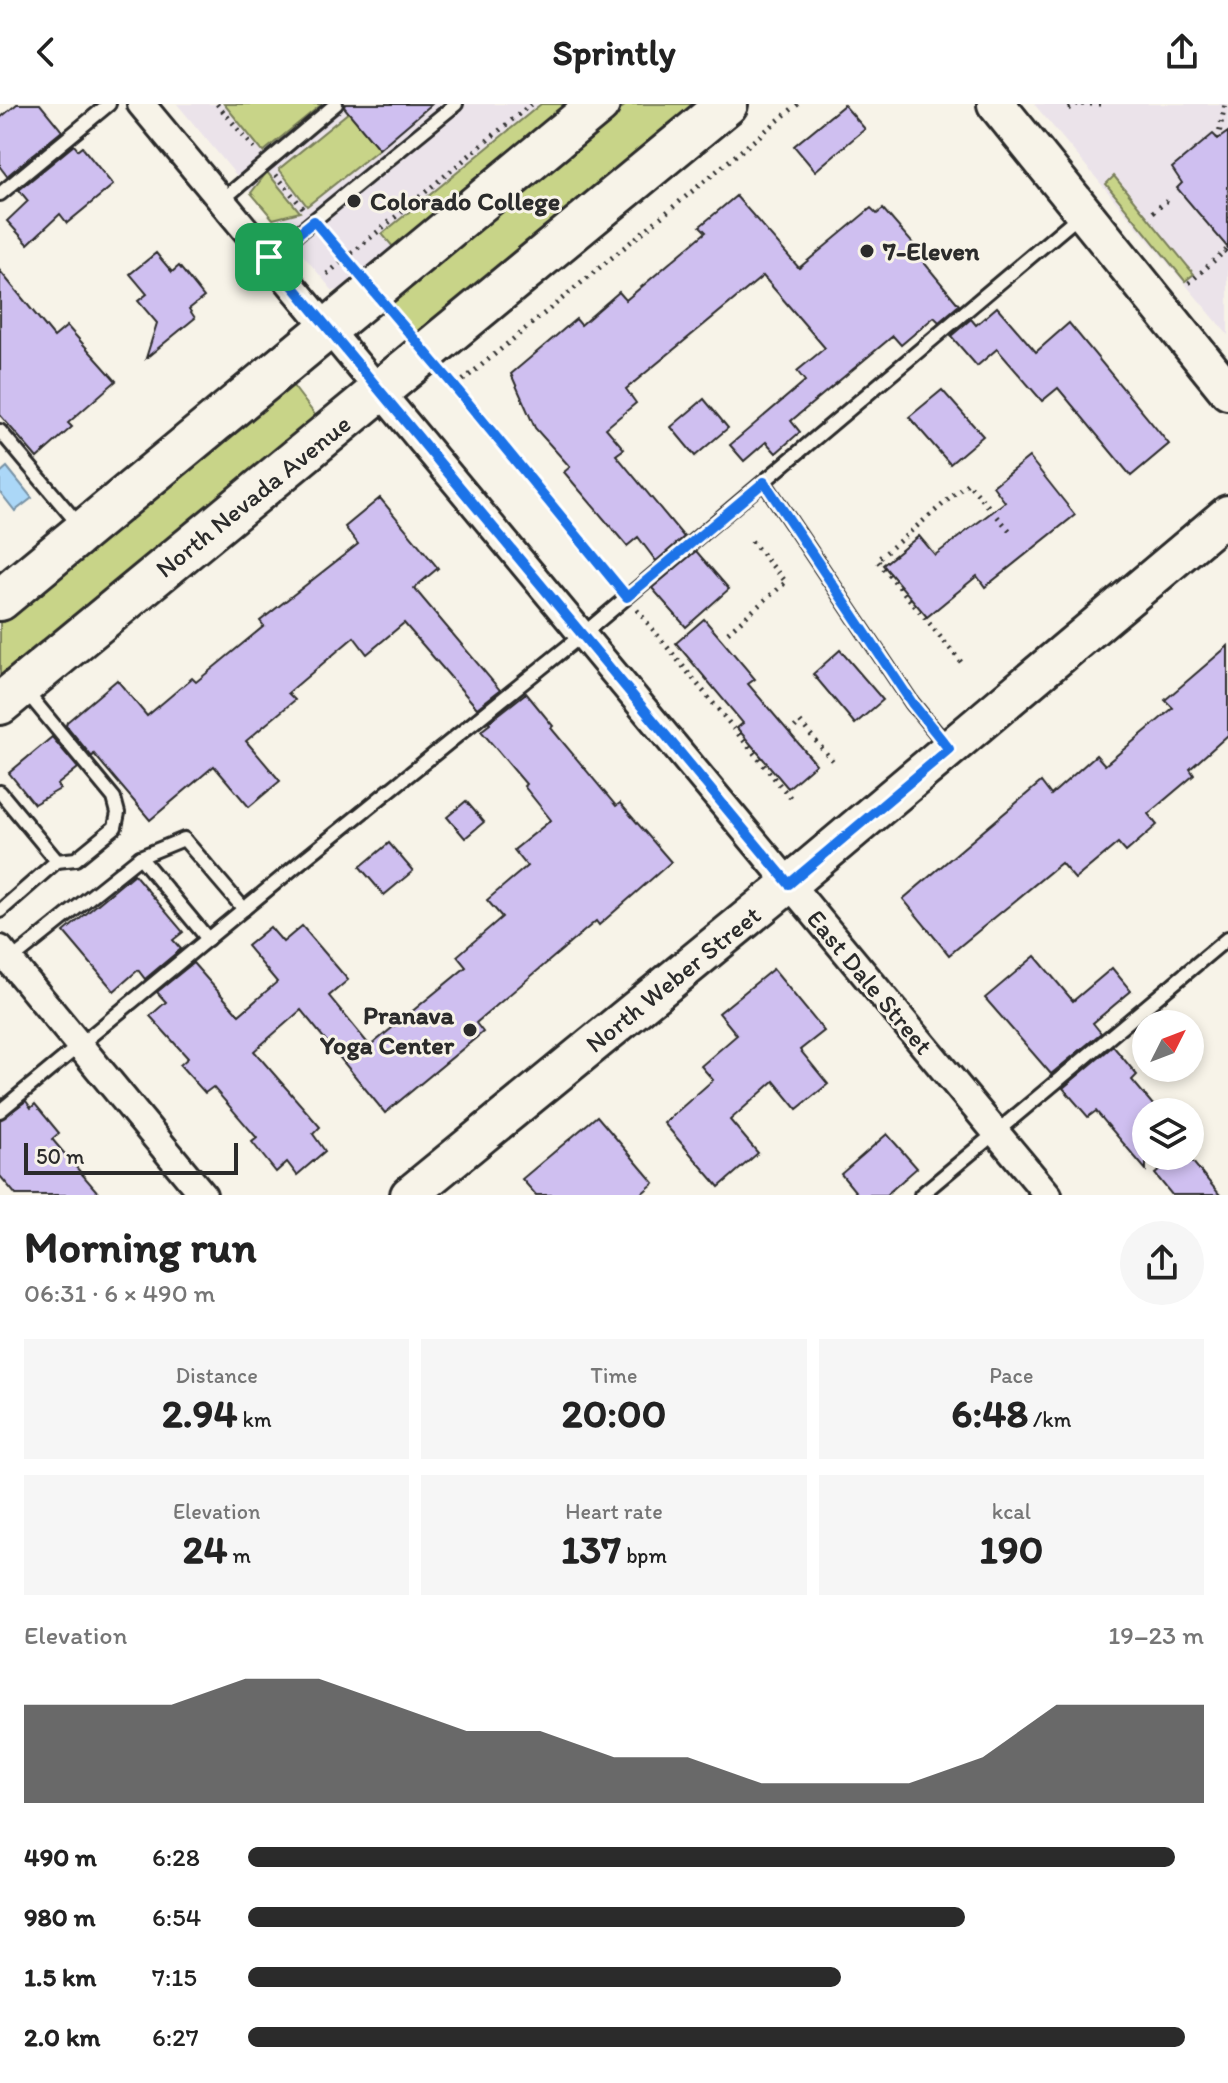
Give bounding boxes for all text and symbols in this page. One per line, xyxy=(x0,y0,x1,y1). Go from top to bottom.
icon: back xyxy=(24,30,68,74)
icon: share xyxy=(1160,30,1204,74)
text: Sprintly xyxy=(552,31,676,74)
place label: Colorado College xyxy=(370,185,560,217)
marker: Colorado College xyxy=(345,192,363,210)
pin xyxy=(235,223,303,291)
icon: arrive xyxy=(247,235,291,279)
place label: 7-Eleven xyxy=(882,235,980,267)
marker: 7-Eleven xyxy=(858,242,876,260)
street label: North Nevada Avenue xyxy=(149,407,357,585)
street label: North Weber Street xyxy=(579,898,767,1059)
street label: East Dale Street xyxy=(800,903,940,1061)
place label: Pranava Yoga Center xyxy=(319,999,455,1061)
north arrow xyxy=(1132,1010,1204,1082)
map controls xyxy=(1132,1010,1204,1170)
marker: Pranava Yoga Center xyxy=(461,1021,479,1039)
button: layers xyxy=(1132,1098,1204,1170)
scale bar xyxy=(24,1139,238,1175)
text: 50 m xyxy=(36,1143,85,1170)
text: Morning run xyxy=(24,1220,257,1273)
button: share xyxy=(1120,1221,1204,1305)
text: 06:31 · 6 × 490 m xyxy=(24,1277,215,1309)
text: Distance xyxy=(175,1362,258,1389)
text: Time xyxy=(591,1362,637,1389)
text: Pace xyxy=(989,1362,1033,1389)
text: 2.94 xyxy=(162,1389,238,1437)
text: 20:00 xyxy=(562,1389,666,1437)
text: 6:48 xyxy=(951,1389,1028,1437)
text: km xyxy=(238,1406,272,1433)
text: /km xyxy=(1028,1406,1071,1433)
text: Elevation xyxy=(173,1498,260,1525)
text: Heart rate xyxy=(565,1498,663,1525)
text: kcal xyxy=(992,1498,1031,1525)
text: 24 xyxy=(182,1525,227,1573)
text: 137 xyxy=(561,1525,621,1573)
text: 190 xyxy=(979,1525,1043,1573)
text: m xyxy=(227,1542,251,1569)
text: bpm xyxy=(621,1542,667,1569)
text: Elevation xyxy=(24,1619,127,1651)
text: 19–23 m xyxy=(1108,1619,1204,1651)
text: 490 m xyxy=(24,1841,97,1873)
text: 6:28 xyxy=(152,1841,200,1873)
text: 980 m xyxy=(24,1901,96,1933)
text: 6:54 xyxy=(152,1901,201,1933)
text: 1.5 km xyxy=(24,1961,96,1993)
text: 7:15 xyxy=(152,1961,197,1993)
text: 2.0 km xyxy=(24,2021,100,2053)
text: 6:27 xyxy=(152,2021,199,2053)

